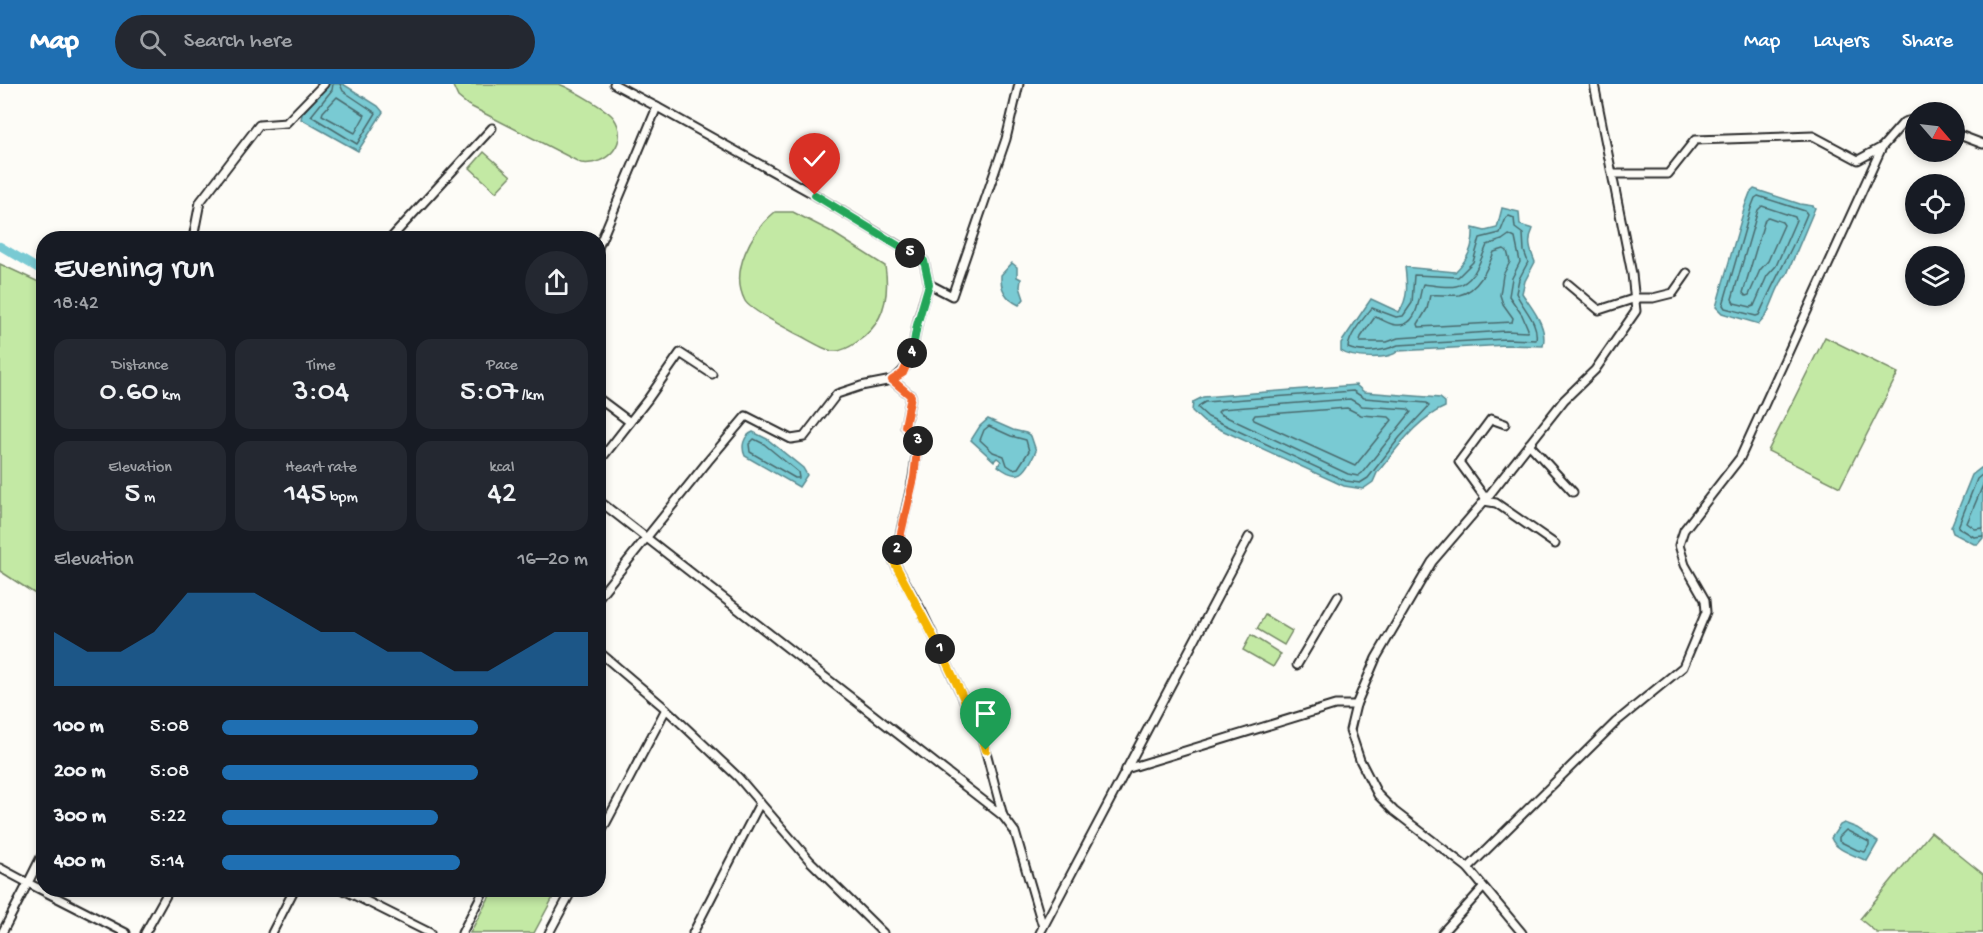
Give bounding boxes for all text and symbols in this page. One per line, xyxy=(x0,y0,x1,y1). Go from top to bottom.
search box xyxy=(115,15,535,69)
text: Map xyxy=(30,26,79,59)
icon: search xyxy=(136,26,169,59)
text: Search here xyxy=(184,29,292,55)
text: Map xyxy=(1744,30,1780,55)
text: Layers xyxy=(1813,30,1869,55)
text: Share xyxy=(1902,30,1953,55)
north arrow xyxy=(1905,102,1965,162)
map controls xyxy=(1905,102,1965,306)
pin xyxy=(789,133,840,195)
icon: check xyxy=(798,142,831,175)
button: locate xyxy=(1905,174,1965,234)
pin: 5 xyxy=(895,238,925,268)
text: 5 xyxy=(906,243,914,262)
button: layers xyxy=(1905,246,1965,306)
text: Evening run xyxy=(54,251,214,289)
button: share xyxy=(525,251,588,314)
text: 18:42 xyxy=(54,293,99,316)
pin: 4 xyxy=(897,338,927,368)
text: 4 xyxy=(908,343,916,362)
text: Distance xyxy=(112,357,168,376)
text: Time xyxy=(306,357,336,376)
text: Pace xyxy=(486,357,518,376)
text: 0.60 xyxy=(100,376,158,411)
text: 3:04 xyxy=(293,376,349,411)
text: 5:07 xyxy=(460,376,518,411)
text: km xyxy=(158,387,180,406)
text: /km xyxy=(518,387,544,406)
pin: 3 xyxy=(903,426,933,456)
text: 3 xyxy=(914,431,922,450)
text: Elevation xyxy=(108,459,172,478)
text: Heart rate xyxy=(285,459,357,478)
text: kcal xyxy=(490,459,514,478)
text: 5 xyxy=(125,478,140,513)
text: 145 xyxy=(284,478,326,513)
text: 42 xyxy=(488,478,516,513)
text: m xyxy=(140,489,155,508)
text: bpm xyxy=(326,489,358,508)
pin: 2 xyxy=(882,535,912,565)
text: 2 xyxy=(893,540,901,559)
text: Elevation xyxy=(54,549,134,572)
text: 16–20 m xyxy=(517,549,588,572)
pin: 1 xyxy=(925,634,955,664)
text: 1 xyxy=(937,639,943,658)
pin xyxy=(960,688,1011,750)
icon: arrive xyxy=(969,697,1002,730)
text: 100 m xyxy=(54,716,104,739)
text: 5:08 xyxy=(150,716,189,739)
text: 200 m xyxy=(54,761,105,784)
text: 5:08 xyxy=(150,761,189,784)
text: 300 m xyxy=(54,806,106,829)
text: 5:22 xyxy=(150,806,186,829)
text: 400 m xyxy=(54,851,105,874)
text: 5:14 xyxy=(150,851,184,874)

